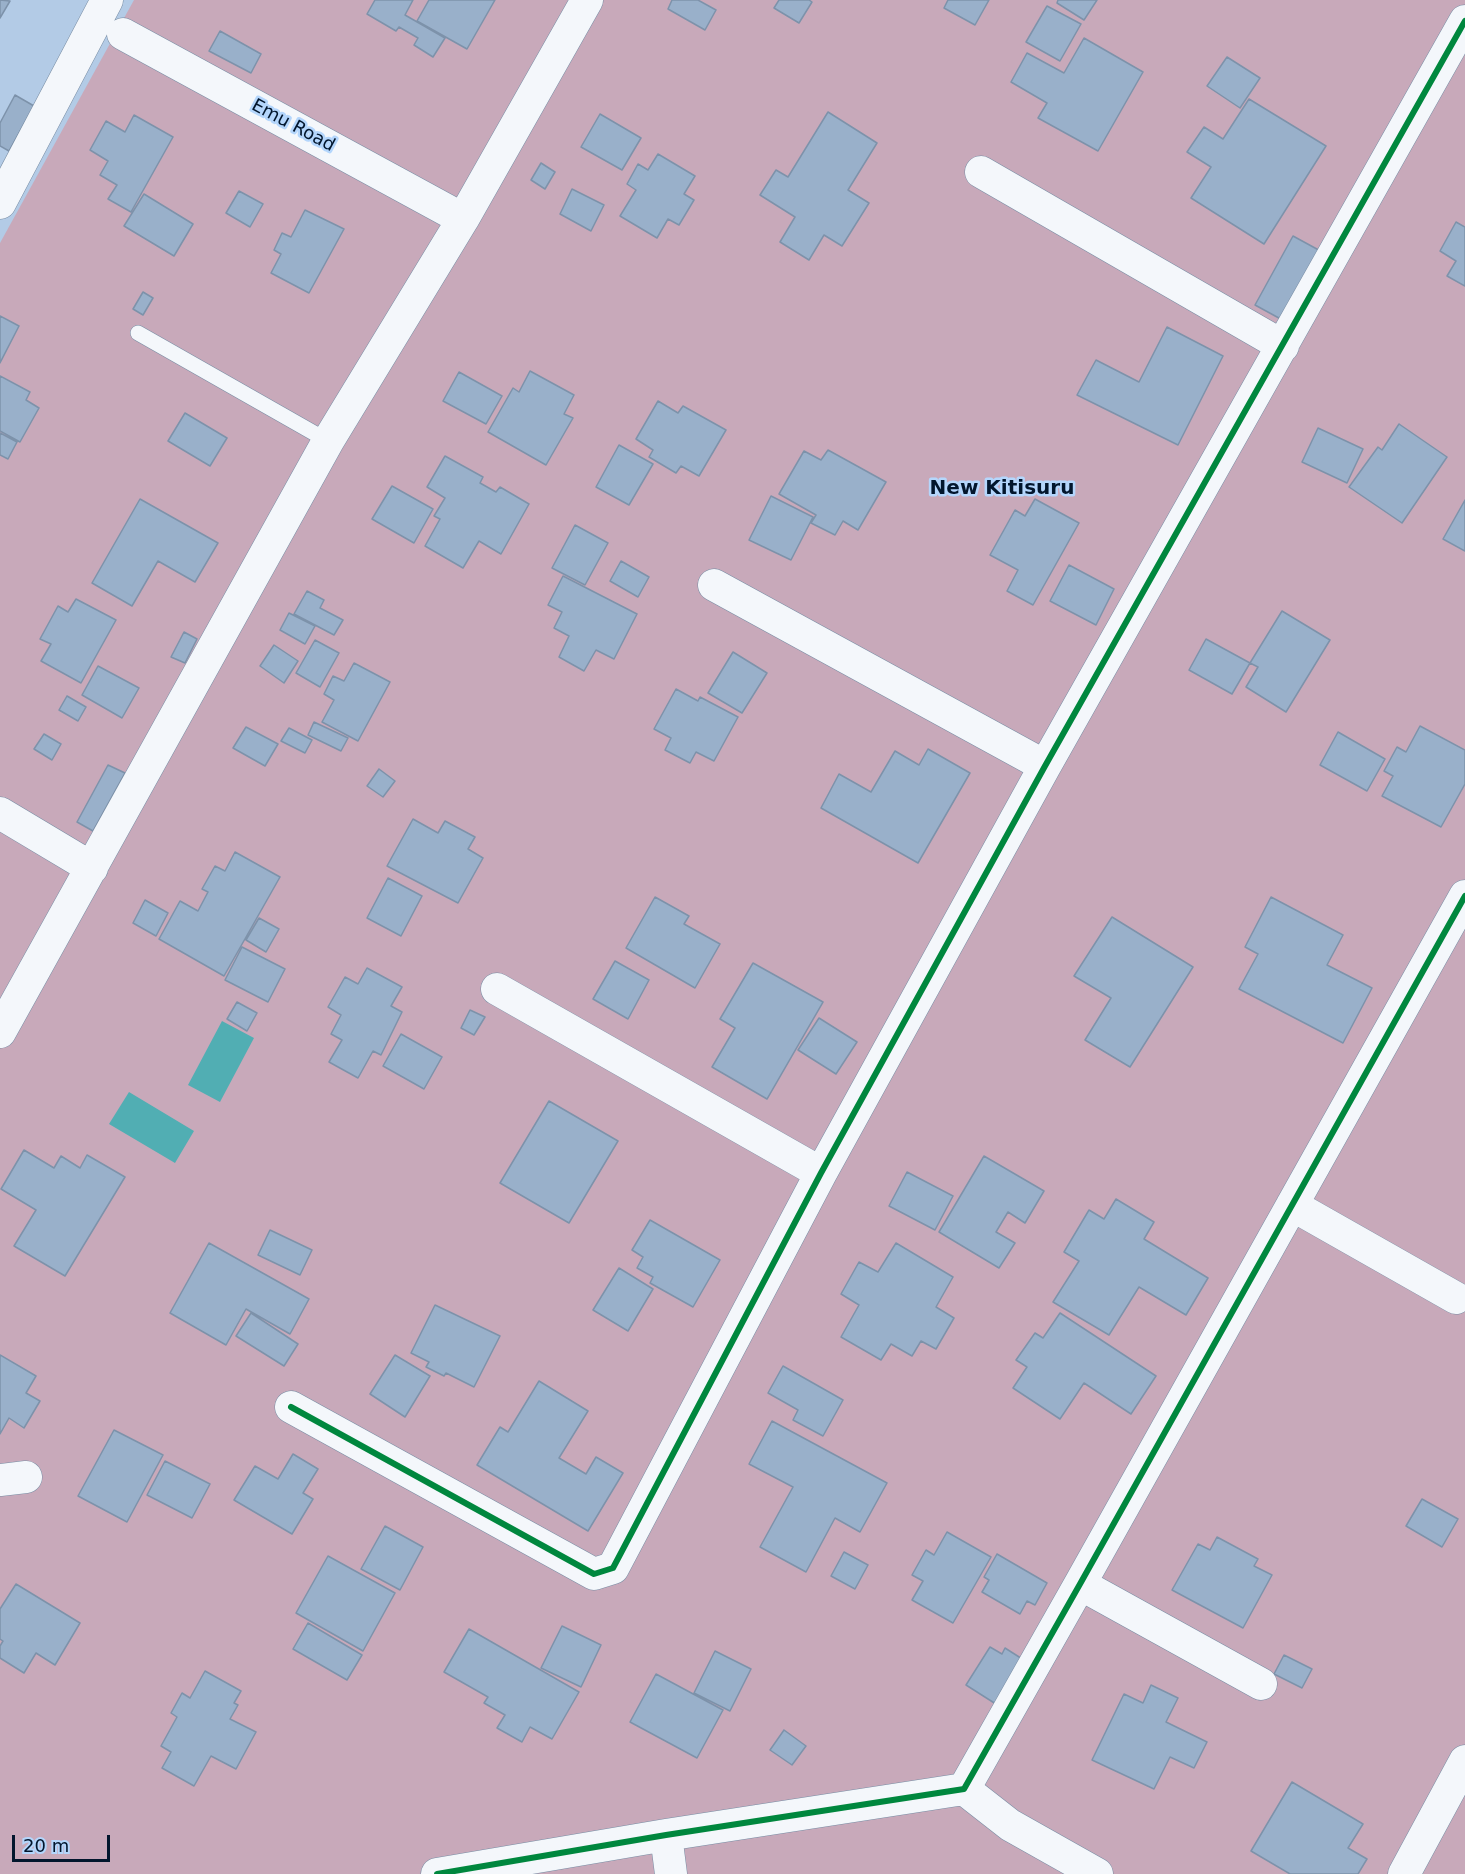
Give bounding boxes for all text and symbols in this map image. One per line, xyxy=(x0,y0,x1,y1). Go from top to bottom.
street label: Emu Road xyxy=(248,95,338,157)
district label: New Kitisuru xyxy=(930,477,1074,501)
scale bar xyxy=(15,1823,112,1861)
text: 20 m xyxy=(23,1835,69,1856)

